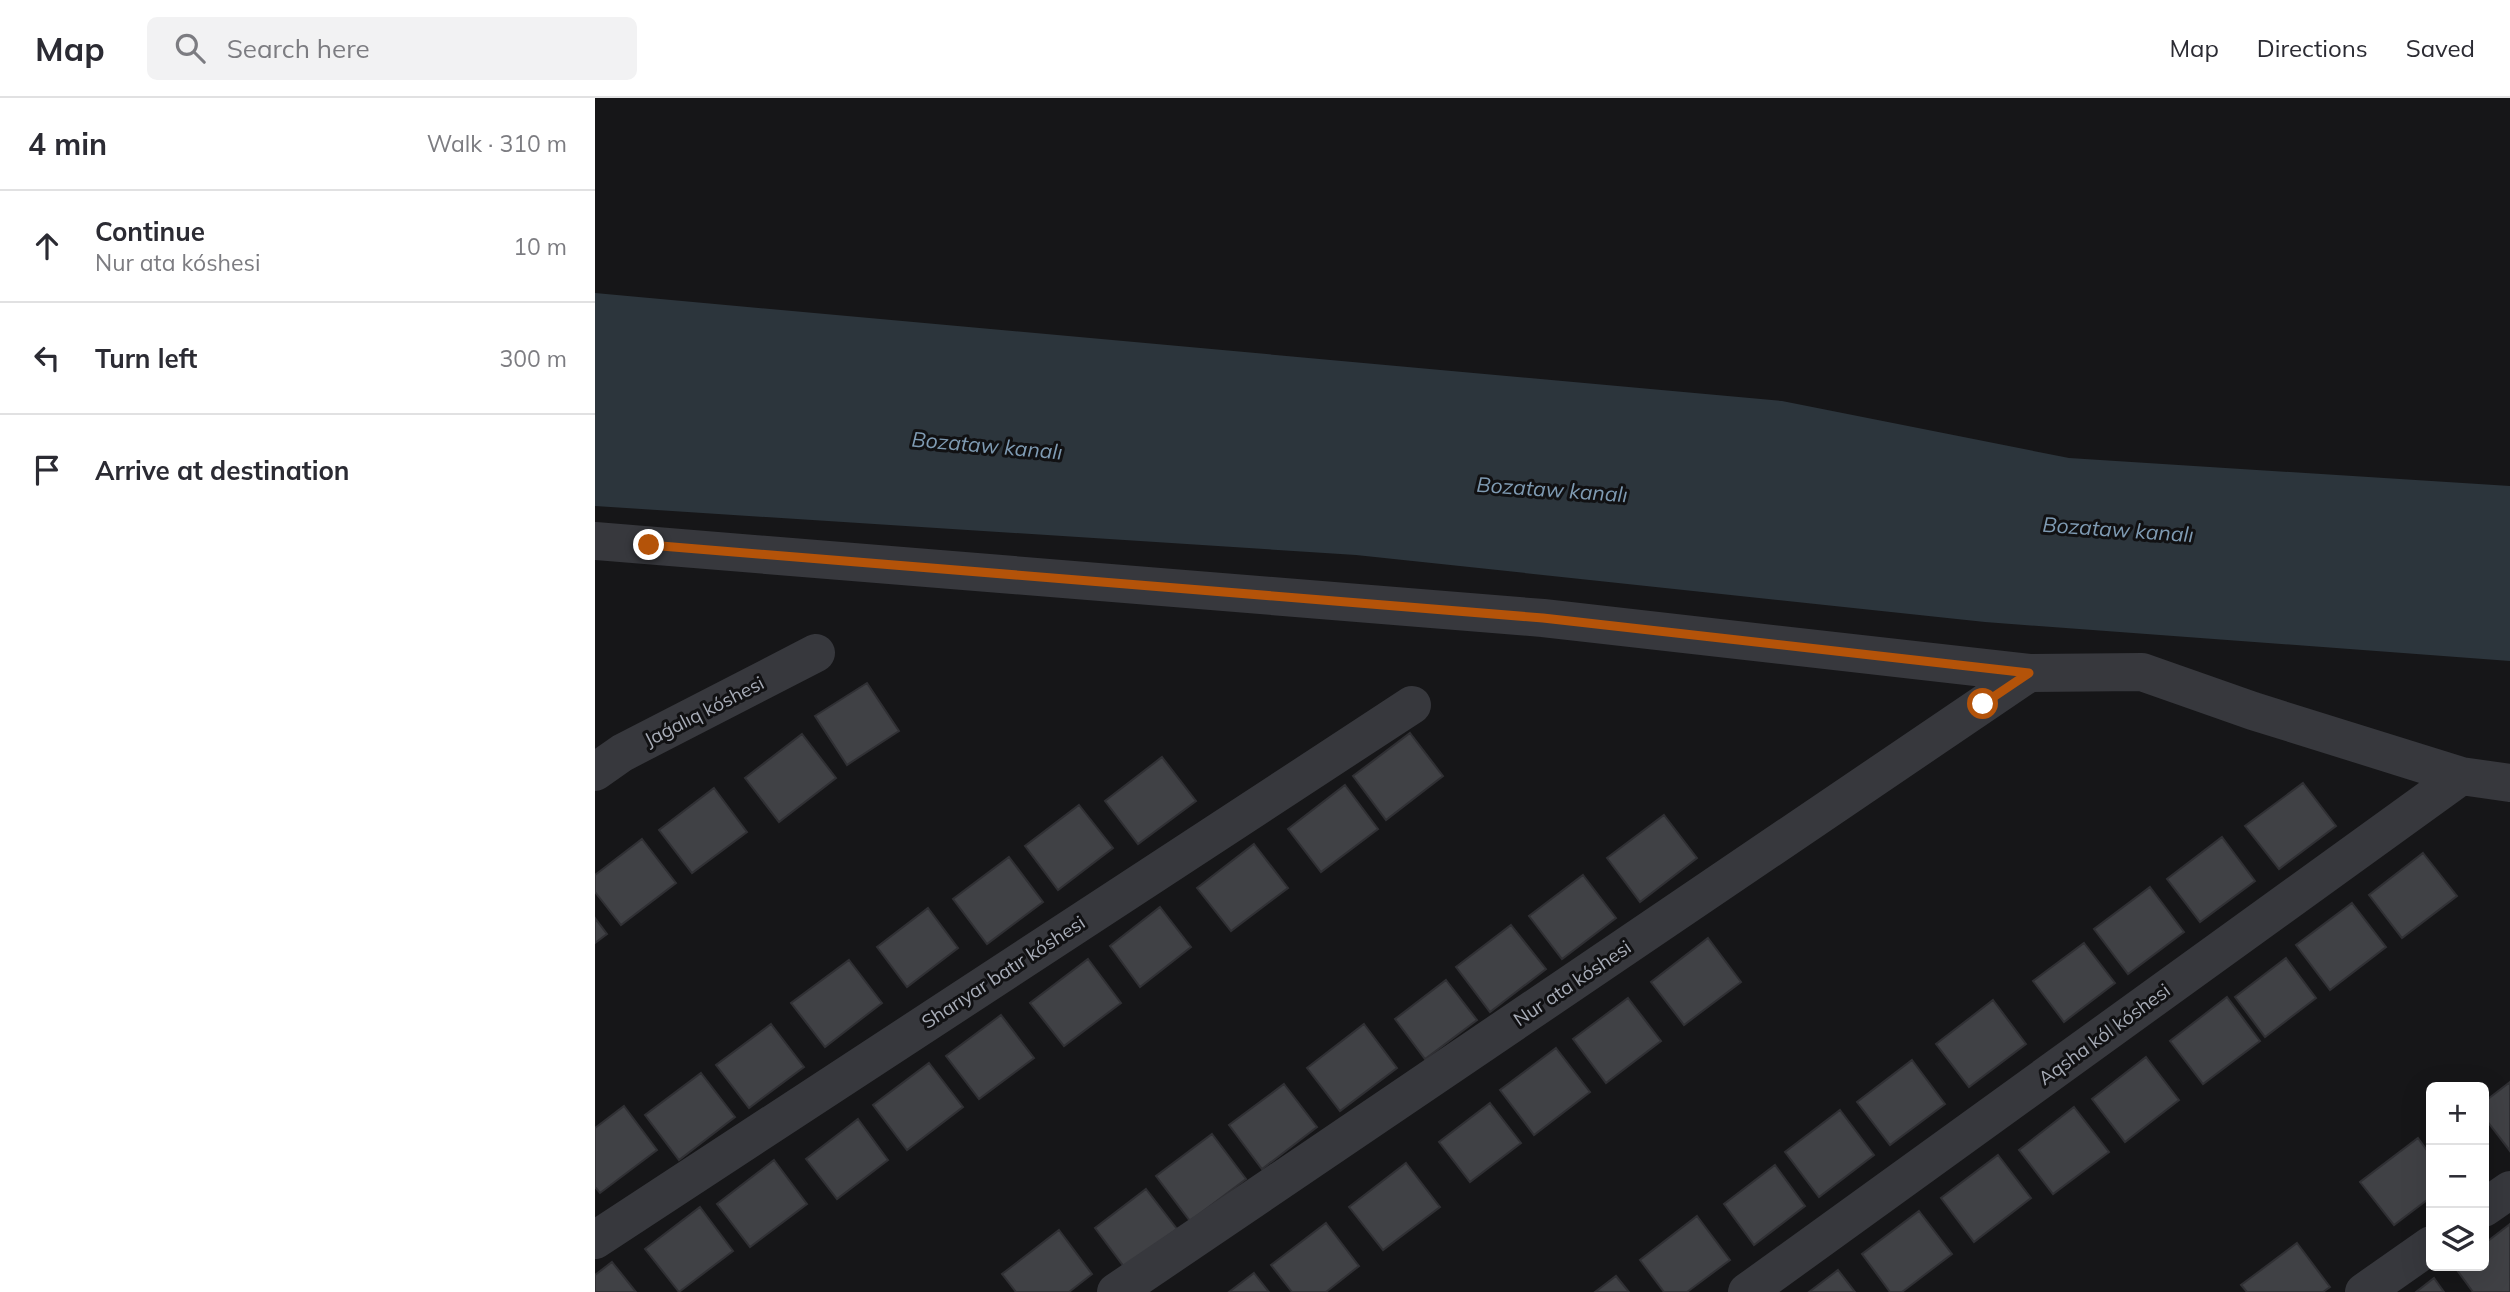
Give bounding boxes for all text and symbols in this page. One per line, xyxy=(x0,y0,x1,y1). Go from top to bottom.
search box xyxy=(147,17,637,80)
text: Map xyxy=(35,28,105,69)
icon: search xyxy=(171,29,209,67)
text: Search here xyxy=(227,32,370,65)
text: Map xyxy=(2169,33,2219,63)
text: Directions xyxy=(2257,33,2368,63)
text: Saved xyxy=(2406,33,2475,63)
text: 4 min xyxy=(28,125,107,163)
text: Walk · 310 m xyxy=(427,129,567,158)
text: Continue xyxy=(95,215,205,248)
icon: ahead xyxy=(28,227,66,265)
text: 10 m xyxy=(513,232,567,261)
text: Nur ata kóshesi xyxy=(95,248,260,277)
icon: left xyxy=(28,339,66,377)
text: Turn left xyxy=(95,342,197,375)
text: 300 m xyxy=(499,344,567,373)
water label: Bozataw kanalı xyxy=(910,425,1064,465)
icon: arrive xyxy=(28,451,66,489)
text: Arrive at destination xyxy=(95,454,350,487)
water label: Bozataw kanalı xyxy=(1476,471,1628,507)
water label: Bozataw kanalı xyxy=(2042,511,2194,547)
route end xyxy=(633,529,664,560)
street label: Jaǵalıq kóshesi xyxy=(640,671,768,751)
route start xyxy=(1967,688,1998,719)
street label: Sharıyar batır kóshesi xyxy=(917,910,1089,1034)
street label: Nur ata kóshesi xyxy=(1509,935,1635,1031)
street label: Aqsha kól kóshesi xyxy=(2033,978,2175,1090)
map controls xyxy=(2426,1082,2489,1271)
button: + xyxy=(2426,1082,2489,1145)
button: − xyxy=(2426,1145,2489,1208)
button: layers xyxy=(2426,1208,2489,1271)

